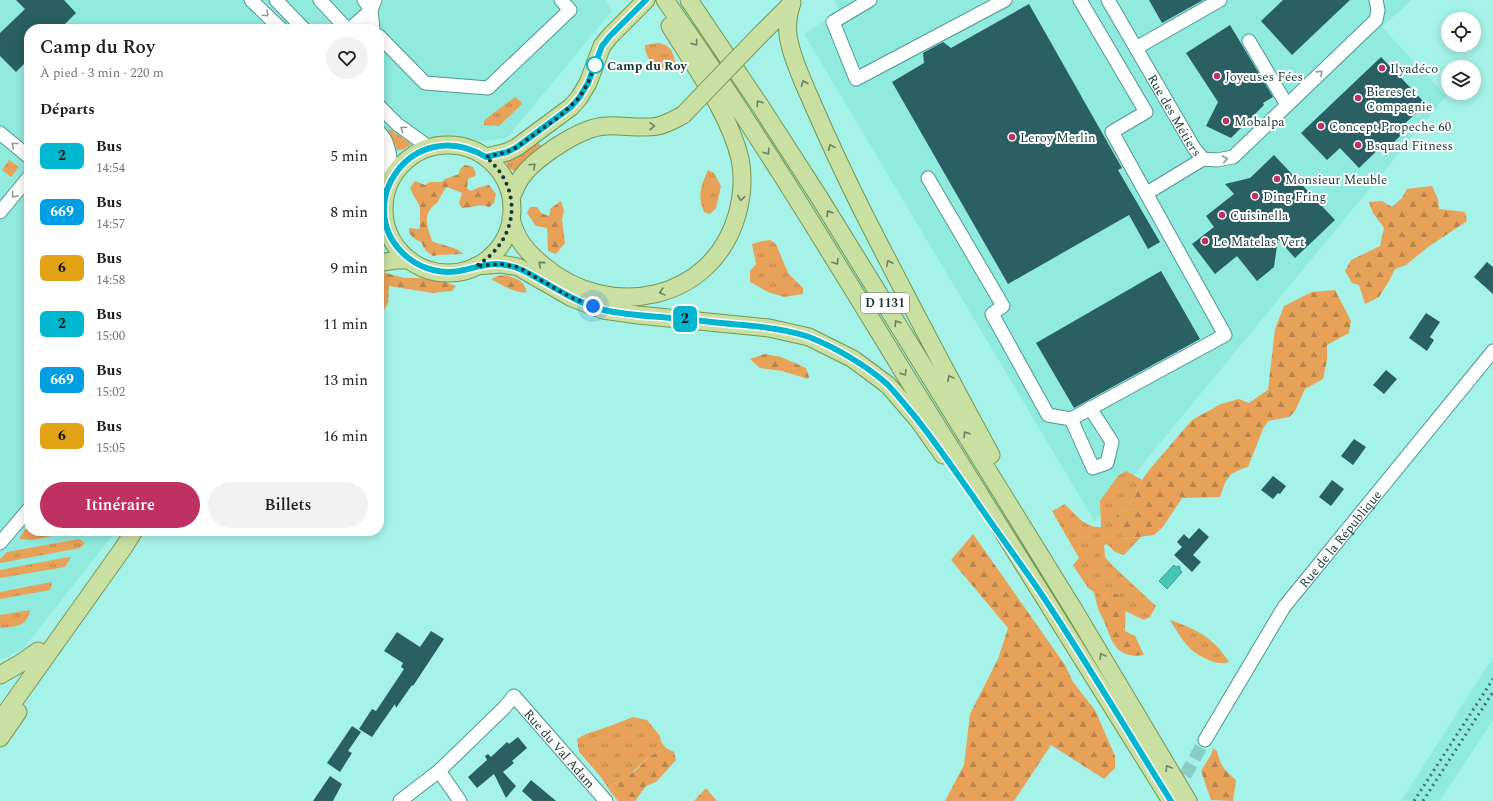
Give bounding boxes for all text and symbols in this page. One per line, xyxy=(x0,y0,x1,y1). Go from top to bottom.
one-way arrow xyxy=(261,9,269,17)
map controls xyxy=(1441,12,1481,100)
button: locate xyxy=(1441,12,1481,52)
text: Camp du Roy xyxy=(40,33,155,62)
button: heart xyxy=(326,37,368,79)
one-way arrow xyxy=(690,39,697,46)
marker: Camp du Roy xyxy=(586,56,604,74)
place label: Camp du Roy xyxy=(607,56,688,76)
place label: Ilyadéco xyxy=(1390,59,1438,79)
button: layers xyxy=(1441,60,1481,100)
text: À pied · 3 min · 220 m xyxy=(40,63,164,83)
marker: Ilyadéco xyxy=(1377,63,1387,73)
place label: Joyeuses Fées xyxy=(1225,67,1303,87)
one-way arrow xyxy=(1315,70,1323,78)
street label: Rue des Métiers xyxy=(1142,71,1206,161)
marker: Joyeuses Fées xyxy=(1212,71,1222,81)
one-way arrow xyxy=(800,79,808,86)
place label: Bieres et Compagnie xyxy=(1366,82,1432,117)
marker: Bieres et Compagnie xyxy=(1353,93,1363,103)
text: Départs xyxy=(40,98,95,121)
one-way arrow xyxy=(756,100,764,107)
place label: Mobalpa xyxy=(1234,112,1285,132)
marker: Mobalpa xyxy=(1221,116,1231,126)
place label: Concept Propeche 60 xyxy=(1329,117,1452,137)
marker: Concept Propeche 60 xyxy=(1316,121,1326,131)
one-way arrow xyxy=(649,122,655,130)
one-way arrow xyxy=(400,126,407,134)
place label: Leroy Merlin xyxy=(1020,128,1096,148)
marker: Leroy Merlin xyxy=(1007,132,1017,142)
text: Bus xyxy=(96,135,122,158)
place label: Bsquad Fitness xyxy=(1366,136,1453,156)
marker: Bsquad Fitness xyxy=(1353,140,1363,150)
one-way arrow xyxy=(12,143,19,150)
one-way arrow xyxy=(828,143,836,150)
text: 2 xyxy=(58,145,66,166)
text: 5 min xyxy=(330,145,368,168)
one-way arrow xyxy=(762,148,770,155)
one-way arrow xyxy=(1221,155,1228,163)
text: 14:54 xyxy=(96,158,125,178)
one-way arrow xyxy=(528,163,536,170)
place label: Monsieur Meuble xyxy=(1285,170,1387,190)
marker: Monsieur Meuble xyxy=(1272,174,1282,184)
place label: Ding Fring xyxy=(1263,187,1326,207)
one-way arrow xyxy=(12,190,19,197)
text: Bus xyxy=(96,191,122,214)
marker: Ding Fring xyxy=(1250,191,1260,201)
one-way arrow xyxy=(737,195,746,202)
text: 669 xyxy=(50,201,74,222)
text: 8 min xyxy=(330,201,368,224)
place label: Cuisinella xyxy=(1230,206,1289,226)
one-way arrow xyxy=(826,210,834,217)
marker: Cuisinella xyxy=(1217,210,1227,220)
text: 14:57 xyxy=(96,214,125,234)
place label: Le Matelas Vert xyxy=(1213,232,1305,252)
marker: Le Matelas Vert xyxy=(1200,236,1210,246)
text: Bus xyxy=(96,247,122,270)
text: 6 xyxy=(58,257,66,278)
text: 9 min xyxy=(330,257,368,280)
one-way arrow xyxy=(832,258,839,265)
one-way arrow xyxy=(887,260,894,267)
one-way arrow xyxy=(538,261,546,268)
text: 14:58 xyxy=(96,270,125,290)
one-way arrow xyxy=(658,288,665,296)
road number: D 1131 xyxy=(861,293,909,313)
your location xyxy=(583,296,603,316)
text: Bus xyxy=(96,303,122,326)
line badge: 2 xyxy=(672,306,698,332)
text: 2 xyxy=(681,308,689,329)
text: 2 xyxy=(58,313,66,334)
text: 11 min xyxy=(323,313,368,336)
one-way arrow xyxy=(895,320,902,327)
text: 15:00 xyxy=(96,326,125,346)
text: Bus xyxy=(96,359,122,382)
one-way arrow xyxy=(900,368,907,375)
text: 669 xyxy=(50,369,74,390)
text: 13 min xyxy=(323,369,368,392)
one-way arrow xyxy=(947,375,954,382)
text: 15:02 xyxy=(96,382,125,402)
text: Bus xyxy=(96,415,122,438)
text: 6 xyxy=(58,425,66,446)
text: 16 min xyxy=(323,425,368,448)
one-way arrow xyxy=(963,431,970,438)
text: 15:05 xyxy=(96,438,125,458)
button: Itinéraire xyxy=(40,482,200,528)
button: Billets xyxy=(208,482,368,528)
street label: Rue de la République xyxy=(1295,486,1387,593)
one-way arrow xyxy=(1099,653,1106,660)
street label: Rue du Val Adam xyxy=(519,705,600,793)
one-way arrow xyxy=(1166,765,1173,772)

